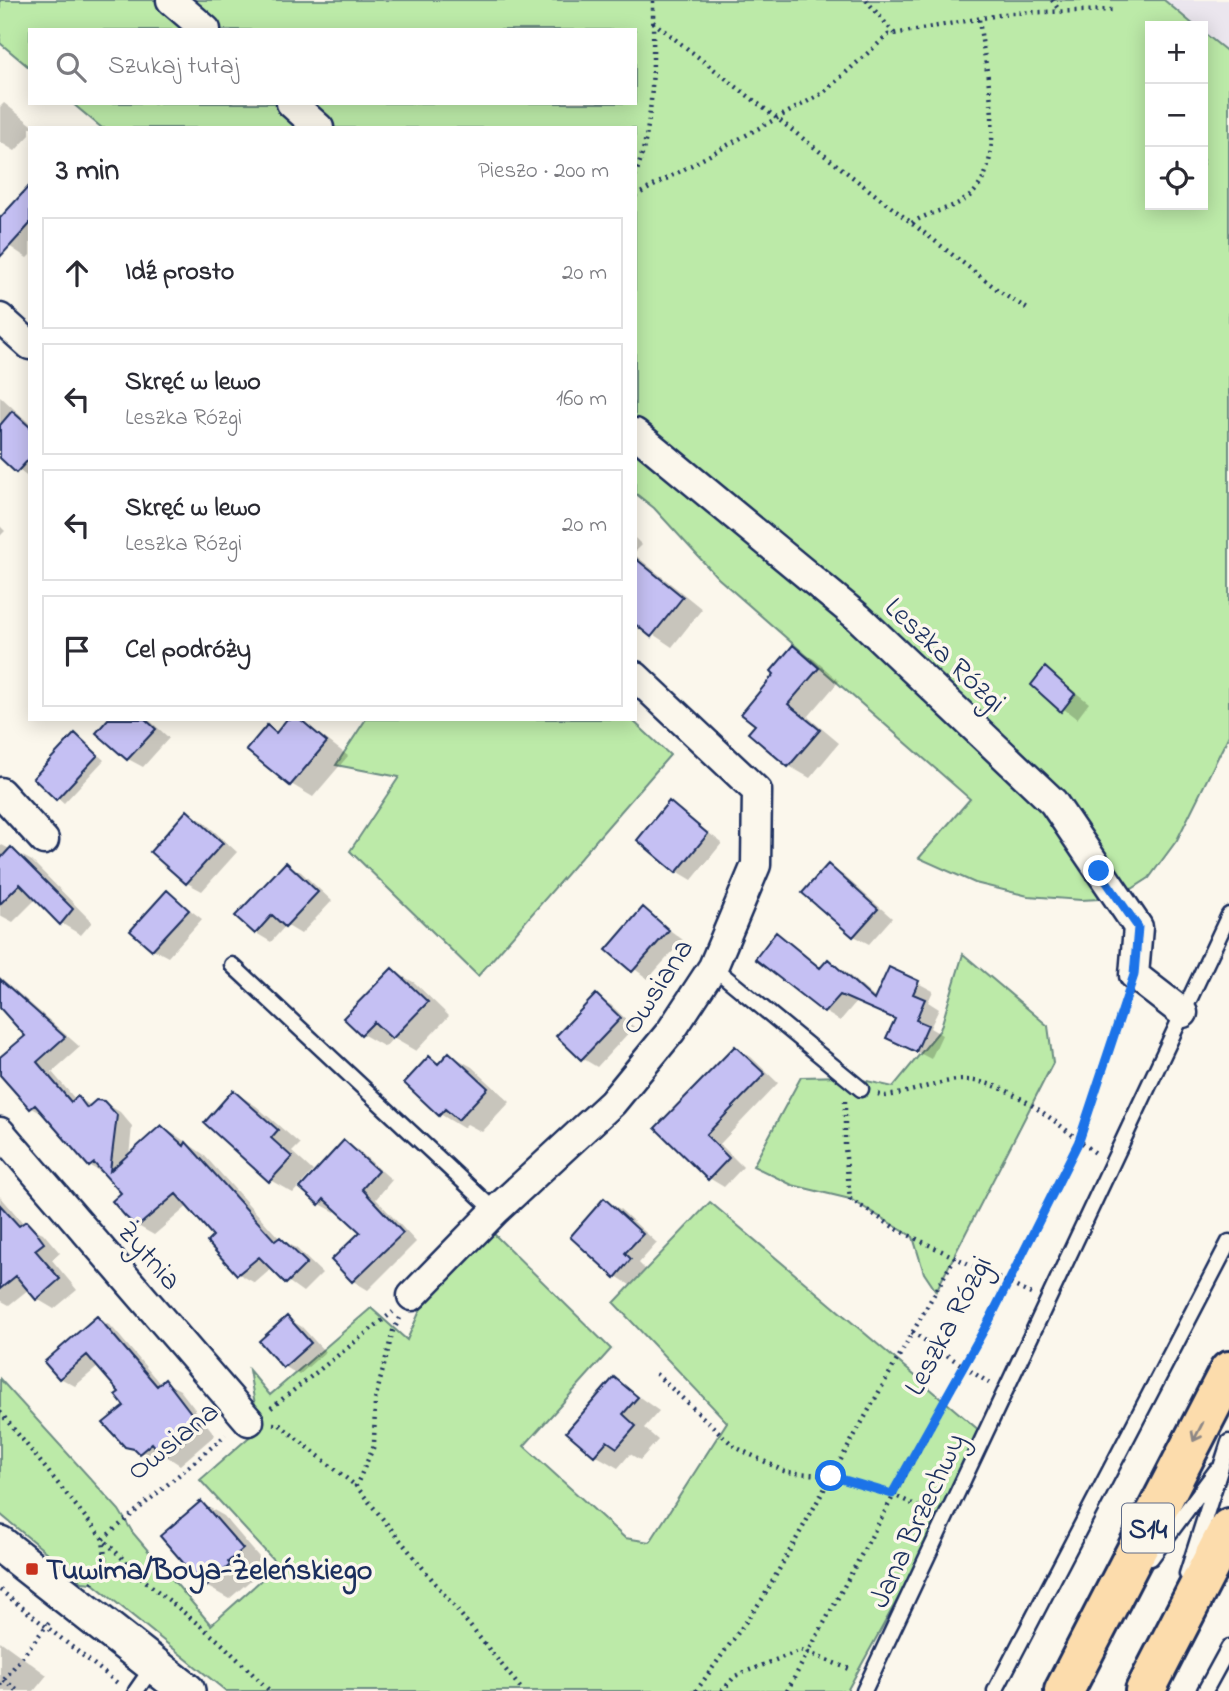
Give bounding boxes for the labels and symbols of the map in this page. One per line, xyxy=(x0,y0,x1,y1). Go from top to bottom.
street label: Leszka Rózgi xyxy=(873,588,1015,724)
route end xyxy=(1083,855,1114,886)
street label: Owsiana xyxy=(611,931,706,1045)
street label: Żytnia xyxy=(105,1212,191,1302)
street label: Leszka Rózgi xyxy=(894,1249,1005,1404)
street label: Owsiana xyxy=(118,1391,229,1493)
one-way arrow xyxy=(1190,1421,1204,1442)
street label: Jana Brzechwy xyxy=(859,1426,979,1616)
route start xyxy=(815,1460,846,1491)
road number: S14 xyxy=(1122,1504,1174,1552)
place label: Tuwima/Boya-Żeleńskiego xyxy=(46,1550,372,1595)
marker: Tuwima/Boya-Żeleńskiego xyxy=(24,1561,40,1577)

